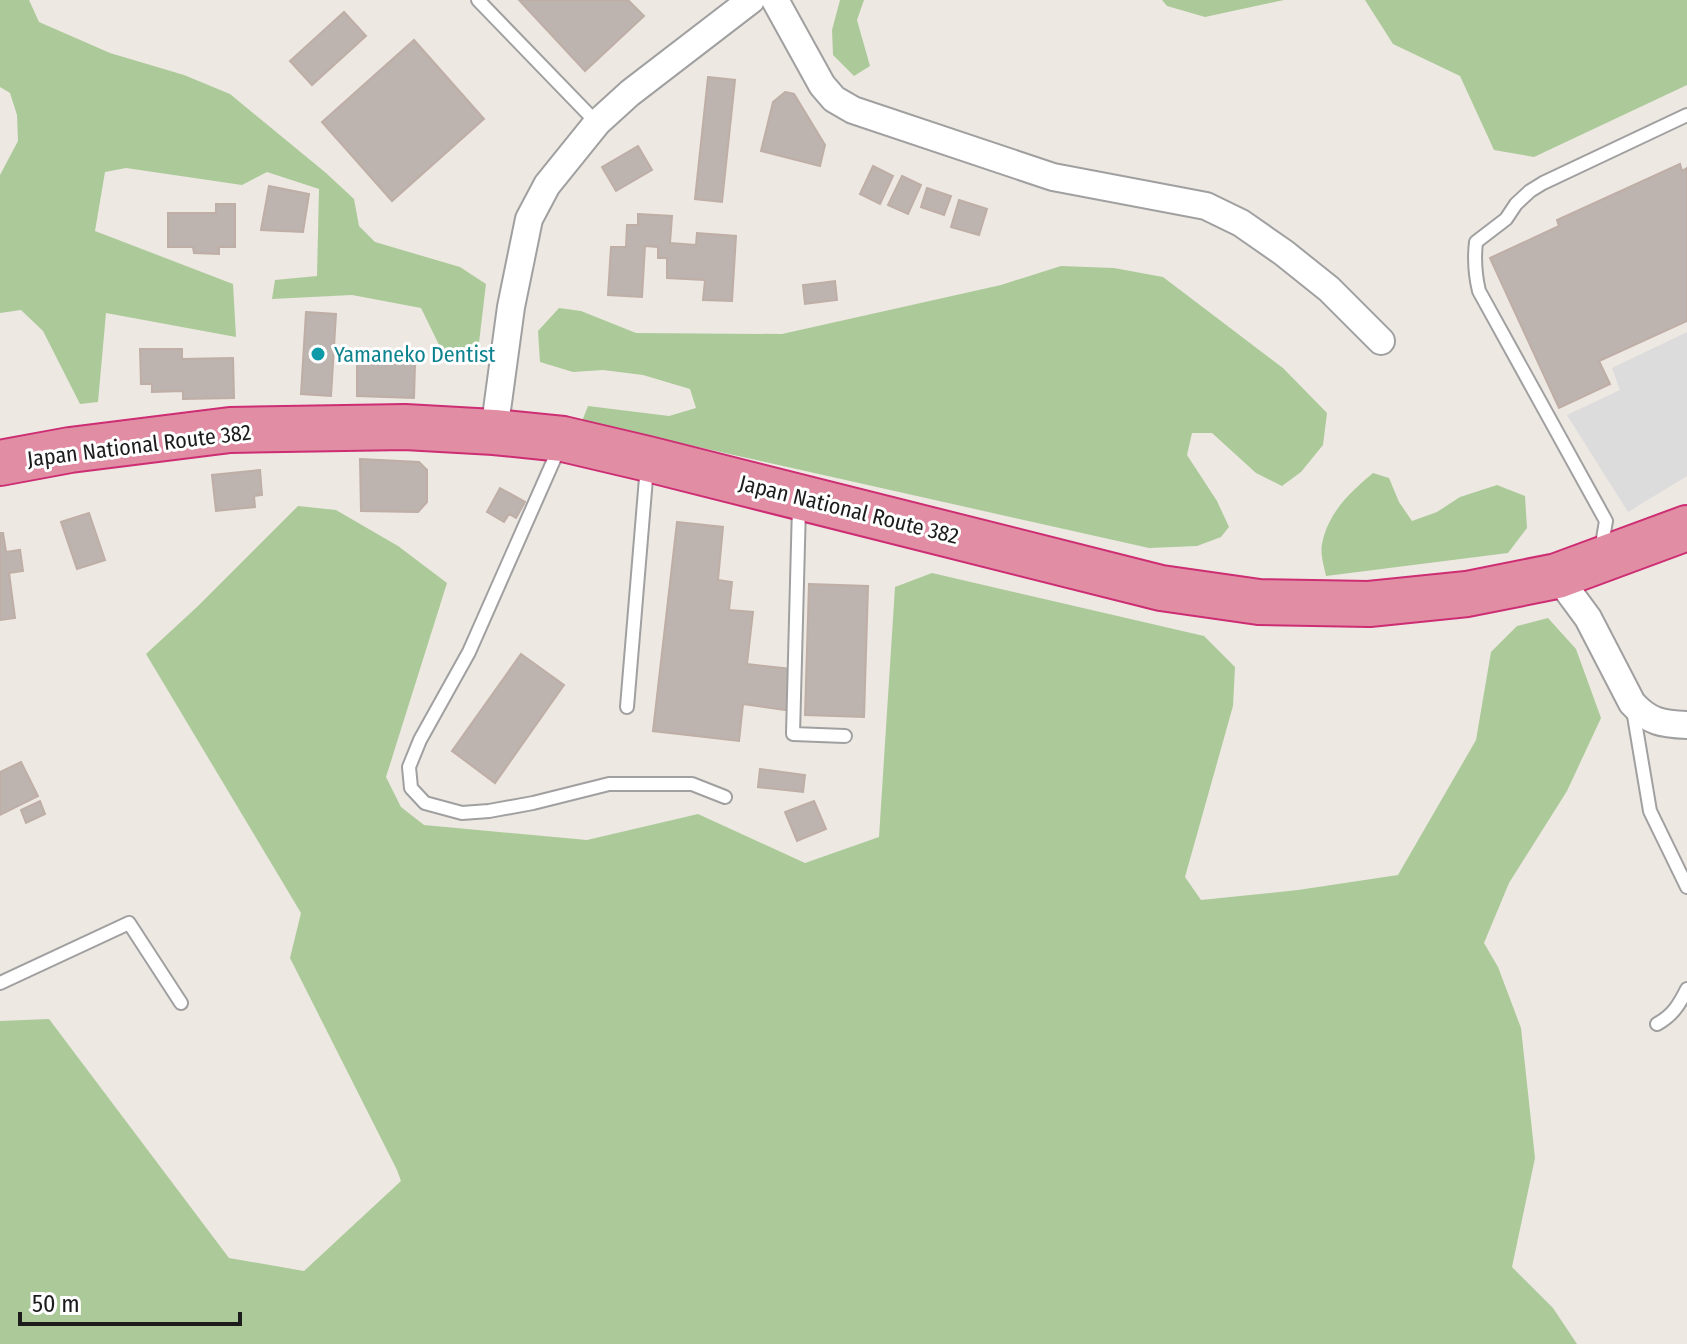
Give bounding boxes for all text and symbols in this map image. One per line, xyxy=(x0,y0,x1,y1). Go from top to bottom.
place label: Yamaneko Dentist xyxy=(334,341,496,368)
marker: Yamaneko Dentist xyxy=(309,345,327,363)
street label: Japan National Route 382 xyxy=(25,418,253,473)
street label: Japan National Route 382 xyxy=(736,469,962,550)
scale bar xyxy=(20,1276,240,1326)
text: 50 m xyxy=(32,1290,80,1318)

